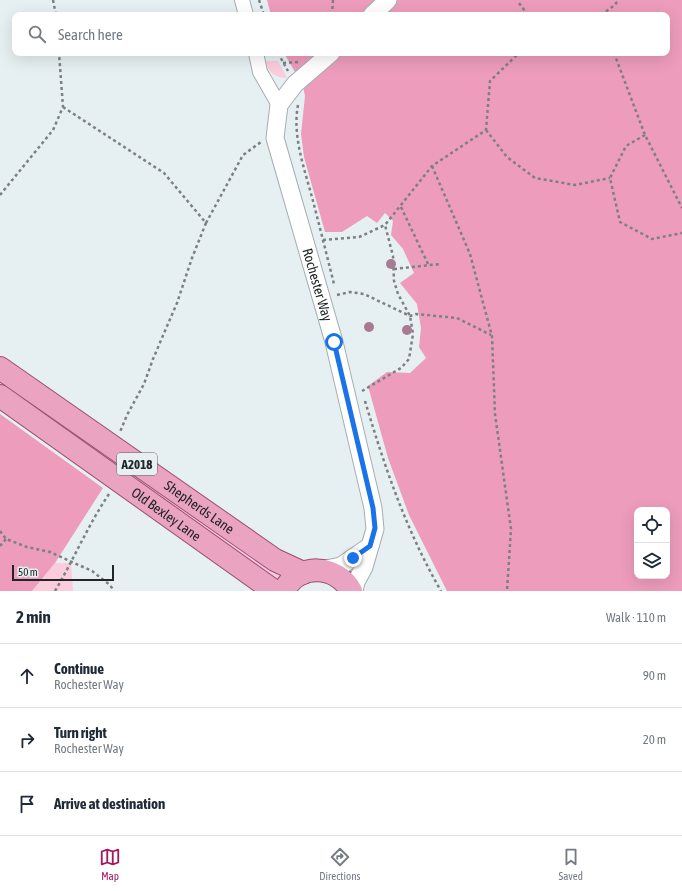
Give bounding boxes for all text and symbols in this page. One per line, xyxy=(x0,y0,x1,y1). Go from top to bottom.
search box xyxy=(12,12,670,56)
icon: search xyxy=(26,23,48,45)
text: Search here xyxy=(58,26,123,43)
street label: Rochester Way xyxy=(299,246,336,323)
route start xyxy=(325,333,343,351)
road number: A2018 xyxy=(117,453,157,475)
street label: Shepherds Lane xyxy=(161,477,237,537)
street label: Old Bexley Lane xyxy=(128,484,204,544)
map controls xyxy=(634,507,670,579)
button: locate xyxy=(634,507,670,543)
button: layers xyxy=(634,543,670,579)
route end xyxy=(344,549,362,567)
scale bar xyxy=(12,563,114,582)
text: 50 m xyxy=(18,566,38,578)
text: 2 min xyxy=(16,607,51,627)
text: Walk · 110 m xyxy=(606,610,666,625)
text: Continue xyxy=(54,660,104,677)
icon: ahead xyxy=(16,665,38,687)
text: 90 m xyxy=(643,668,666,683)
text: Rochester Way xyxy=(54,677,124,692)
text: Turn right xyxy=(54,724,107,741)
icon: right xyxy=(16,729,38,751)
text: 20 m xyxy=(643,732,666,747)
text: Rochester Way xyxy=(54,741,124,756)
icon: arrive xyxy=(16,793,38,815)
text: Arrive at destination xyxy=(54,795,165,812)
tab: Map xyxy=(99,846,121,882)
tab: Directions xyxy=(319,846,360,882)
tab: Saved xyxy=(559,846,583,882)

